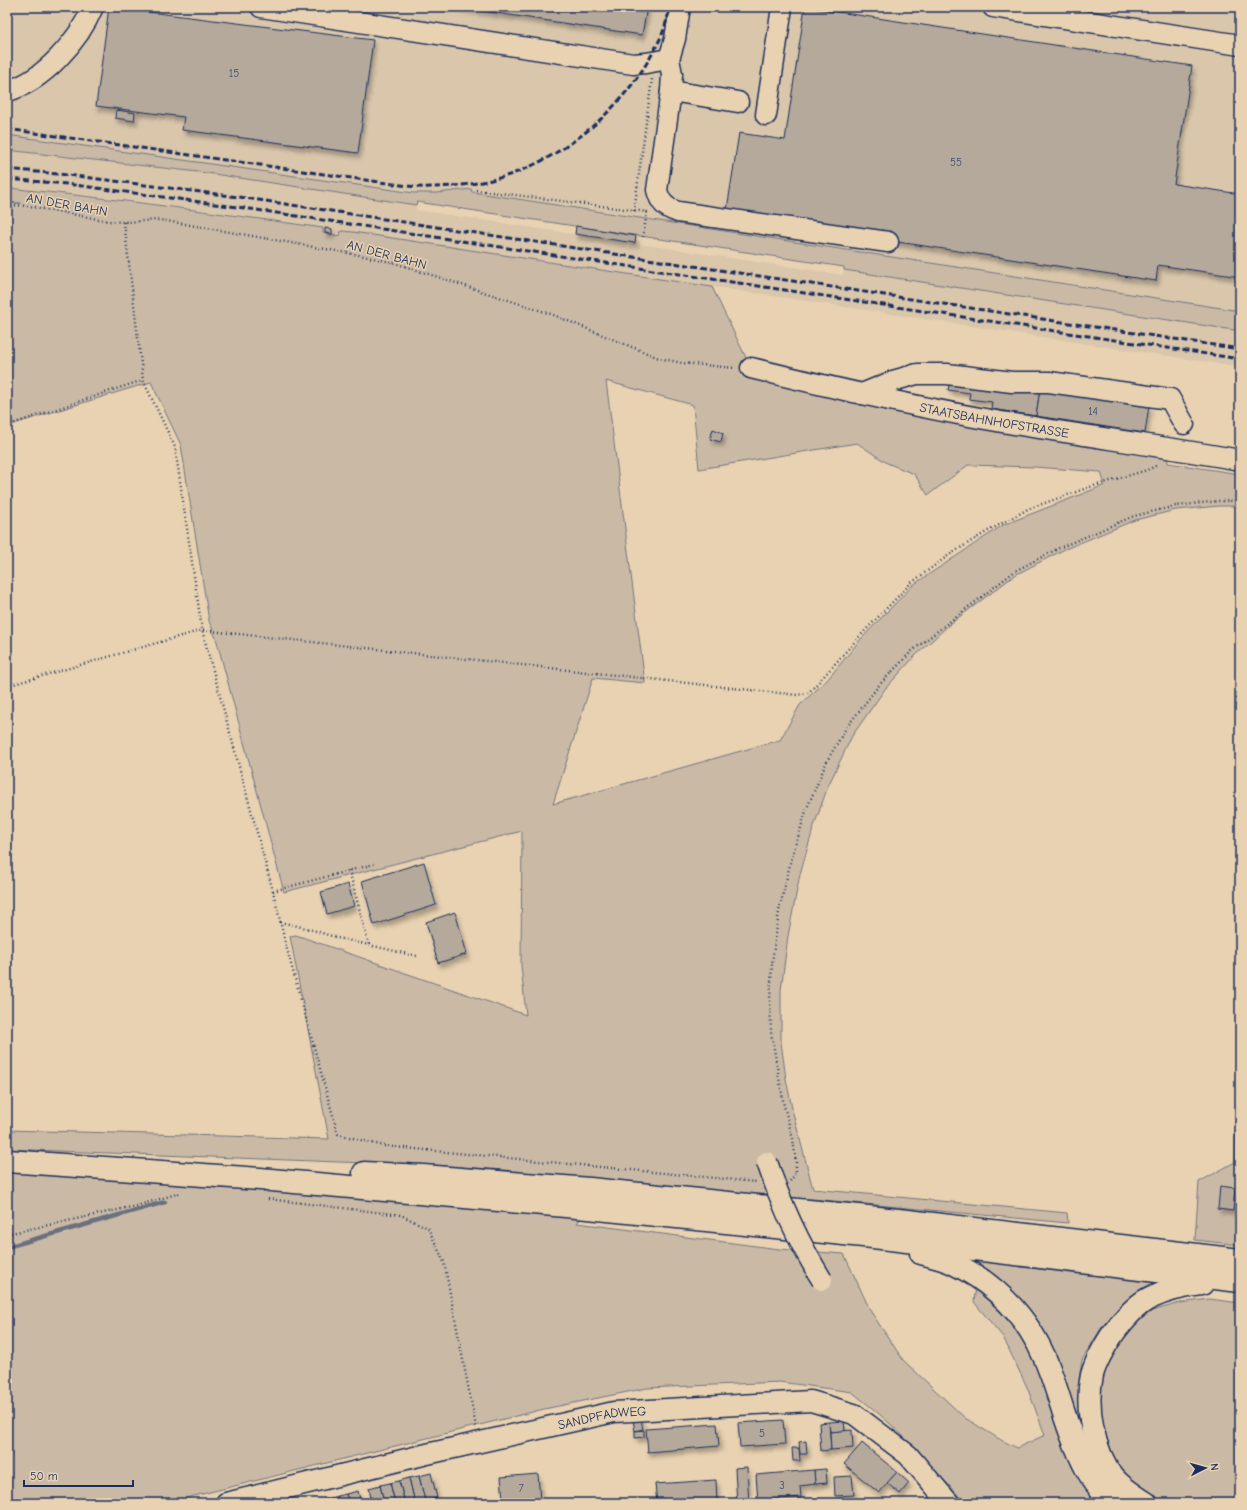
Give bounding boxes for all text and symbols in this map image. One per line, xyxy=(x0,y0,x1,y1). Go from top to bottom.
house number: 15 xyxy=(229,67,239,80)
house number: 55 xyxy=(950,156,962,169)
street label: AN DER BAHN xyxy=(25,190,109,219)
street label: AN DER BAHN xyxy=(345,237,428,272)
street label: STAATSBAHNHOFSTRASSE xyxy=(918,400,1070,441)
house number: 14 xyxy=(1088,405,1098,418)
street label: SANDPFADWEG xyxy=(556,1403,647,1432)
house number: 5 xyxy=(759,1427,765,1440)
north arrow xyxy=(1185,1448,1225,1488)
scale bar xyxy=(24,1462,133,1488)
text: N xyxy=(1208,1463,1221,1471)
text: 50 m xyxy=(30,1469,58,1483)
house number: 3 xyxy=(779,1479,785,1492)
house number: 7 xyxy=(518,1482,524,1495)

